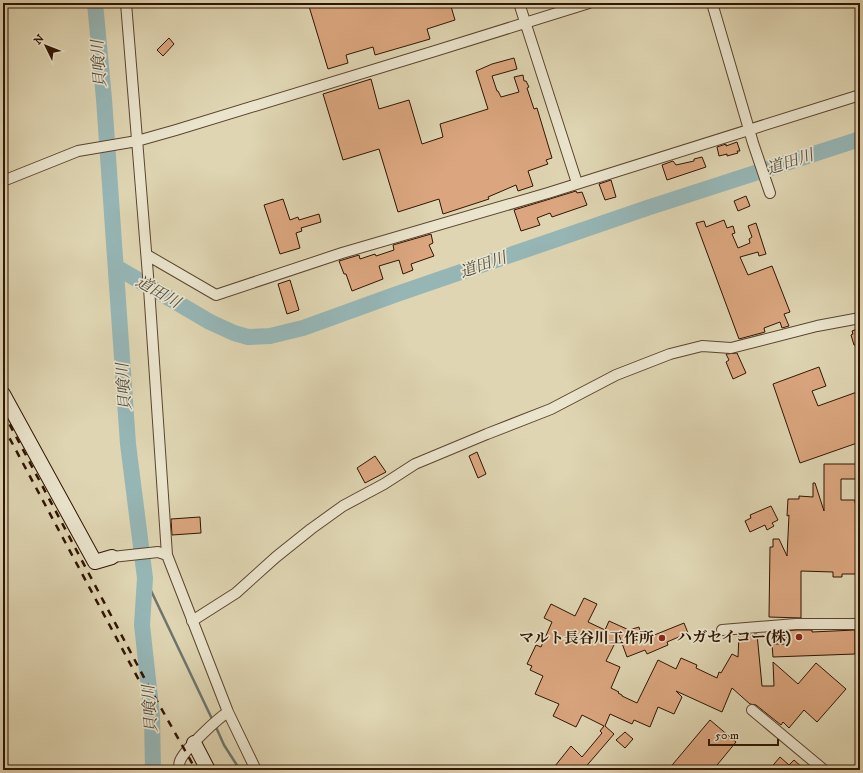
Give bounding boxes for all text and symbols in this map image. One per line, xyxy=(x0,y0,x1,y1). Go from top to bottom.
north arrow xyxy=(26,26,66,66)
text: N xyxy=(31,32,48,48)
water label: 貝喰川 xyxy=(87,37,111,89)
water label: 道田川 xyxy=(764,144,818,179)
water label: 道田川 xyxy=(457,247,511,282)
water label: 道田川 xyxy=(132,271,186,314)
water label: 貝喰川 xyxy=(112,360,136,412)
place label: ハガセイコー(株) xyxy=(677,628,791,647)
place label: マルト長谷川工作所 xyxy=(519,629,654,648)
marker: ハガセイコー(株) xyxy=(794,632,804,642)
marker: マルト長谷川工作所 xyxy=(657,633,667,643)
water label: 貝喰川 xyxy=(138,682,162,734)
scale bar xyxy=(709,721,778,747)
text: 50 m xyxy=(715,728,739,743)

